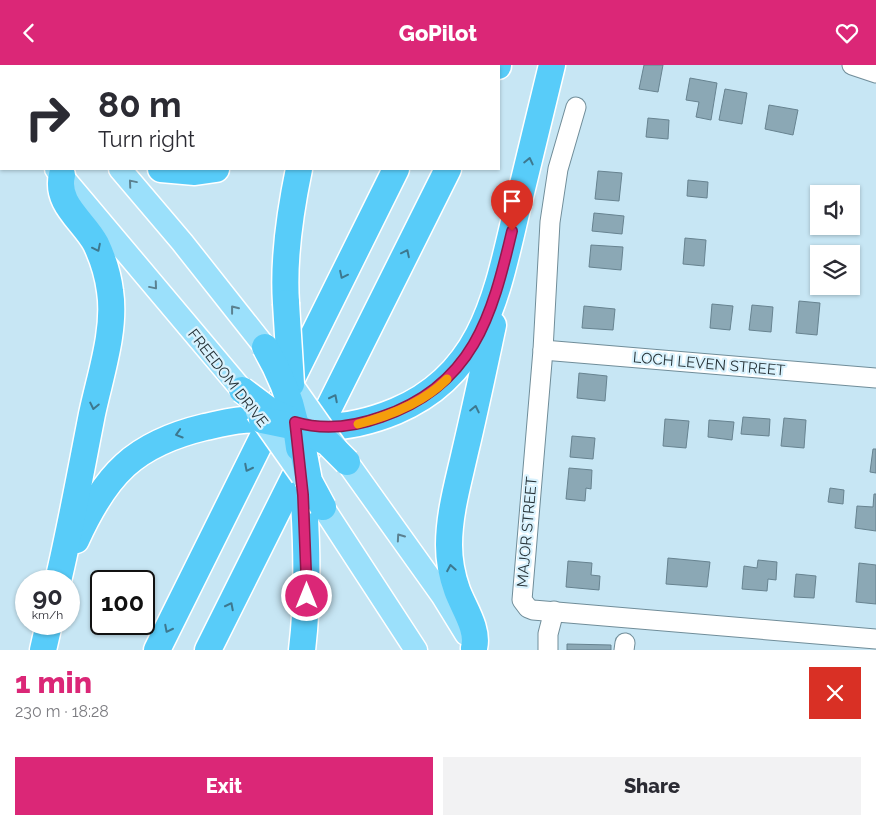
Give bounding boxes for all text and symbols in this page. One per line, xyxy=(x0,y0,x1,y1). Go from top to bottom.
icon: back xyxy=(15,19,43,47)
icon: heart xyxy=(833,19,861,47)
text: GoPilot xyxy=(399,20,477,46)
text: 80 m xyxy=(98,84,182,125)
icon: right xyxy=(15,85,80,150)
text: Turn right xyxy=(98,126,195,152)
one-way arrow xyxy=(523,156,534,165)
one-way arrow xyxy=(128,179,137,188)
pin xyxy=(491,180,533,231)
map controls xyxy=(810,185,860,295)
button: sound xyxy=(810,185,860,235)
icon: arrive xyxy=(498,187,526,215)
one-way arrow xyxy=(91,243,101,252)
button: layers xyxy=(810,245,860,295)
one-way arrow xyxy=(400,249,411,258)
one-way arrow xyxy=(339,270,349,279)
one-way arrow xyxy=(149,280,157,289)
one-way arrow xyxy=(232,306,240,315)
street label: FREEDOM DRIVE xyxy=(184,325,272,431)
street label: LOCH LEVEN STREET xyxy=(632,348,786,380)
one-way arrow xyxy=(328,395,338,404)
one-way arrow xyxy=(89,402,100,411)
one-way arrow xyxy=(469,404,480,413)
one-way arrow xyxy=(175,429,183,439)
one-way arrow xyxy=(244,462,254,471)
street label: MAJOR STREET xyxy=(513,476,541,588)
one-way arrow xyxy=(397,533,406,542)
one-way arrow xyxy=(447,564,457,573)
position arrow xyxy=(280,569,332,621)
speed limit sign: 100 xyxy=(90,570,155,635)
text: 90 xyxy=(32,581,63,611)
one-way arrow xyxy=(224,603,234,612)
text: km/h xyxy=(32,608,63,622)
one-way arrow xyxy=(164,624,174,633)
text: 1 min xyxy=(15,665,92,700)
button: close xyxy=(809,667,861,719)
text: 230 m · 18:28 xyxy=(15,702,109,721)
button: Exit xyxy=(15,757,433,815)
button: Share xyxy=(443,757,861,815)

